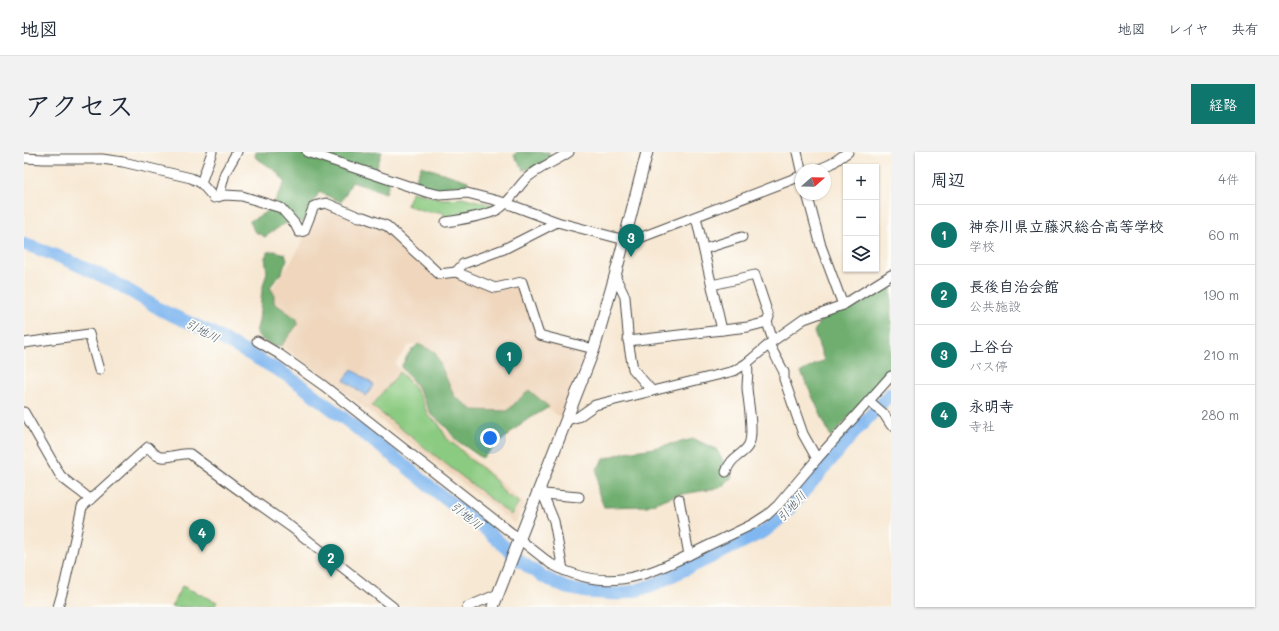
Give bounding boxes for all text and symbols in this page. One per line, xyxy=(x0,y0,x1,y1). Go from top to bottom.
text: 地図 xyxy=(20,16,58,41)
text: 地図 xyxy=(1118,19,1146,38)
text: レイヤ xyxy=(1168,19,1209,38)
text: 共有 xyxy=(1231,19,1259,38)
button: 経路 xyxy=(1191,84,1255,124)
text: アクセス xyxy=(24,87,134,123)
north arrow xyxy=(795,164,831,200)
map controls xyxy=(843,164,879,272)
button: + xyxy=(843,164,879,200)
text: 周辺 xyxy=(931,168,965,190)
text: 4件 xyxy=(1218,170,1239,187)
button: − xyxy=(843,200,879,236)
text: 神奈川県立藤沢総合高等学校 xyxy=(969,216,1164,236)
pin: 3 xyxy=(618,224,644,257)
text: 1 xyxy=(941,226,947,243)
text: 60 m xyxy=(1209,226,1239,243)
button: layers xyxy=(843,236,879,272)
text: 学校 xyxy=(969,237,995,254)
text: 長後自治会館 xyxy=(969,276,1059,296)
text: 2 xyxy=(940,286,948,303)
text: 190 m xyxy=(1203,286,1239,303)
text: 公共施設 xyxy=(969,297,1021,314)
water label: 引地川 xyxy=(183,314,223,346)
text: 上谷台 xyxy=(969,336,1014,356)
pin: 1 xyxy=(496,342,522,375)
text: 3 xyxy=(940,346,948,363)
text: 210 m xyxy=(1203,346,1239,363)
text: バス停 xyxy=(969,357,1008,374)
text: 永明寺 xyxy=(969,396,1014,416)
text: 4 xyxy=(940,406,948,423)
text: 280 m xyxy=(1201,406,1239,423)
text: 寺社 xyxy=(969,417,995,434)
your location xyxy=(480,428,500,448)
water label: 引地川 xyxy=(773,487,809,525)
water label: 引地川 xyxy=(448,497,486,533)
pin: 4 xyxy=(189,519,215,552)
pin: 2 xyxy=(318,544,344,577)

